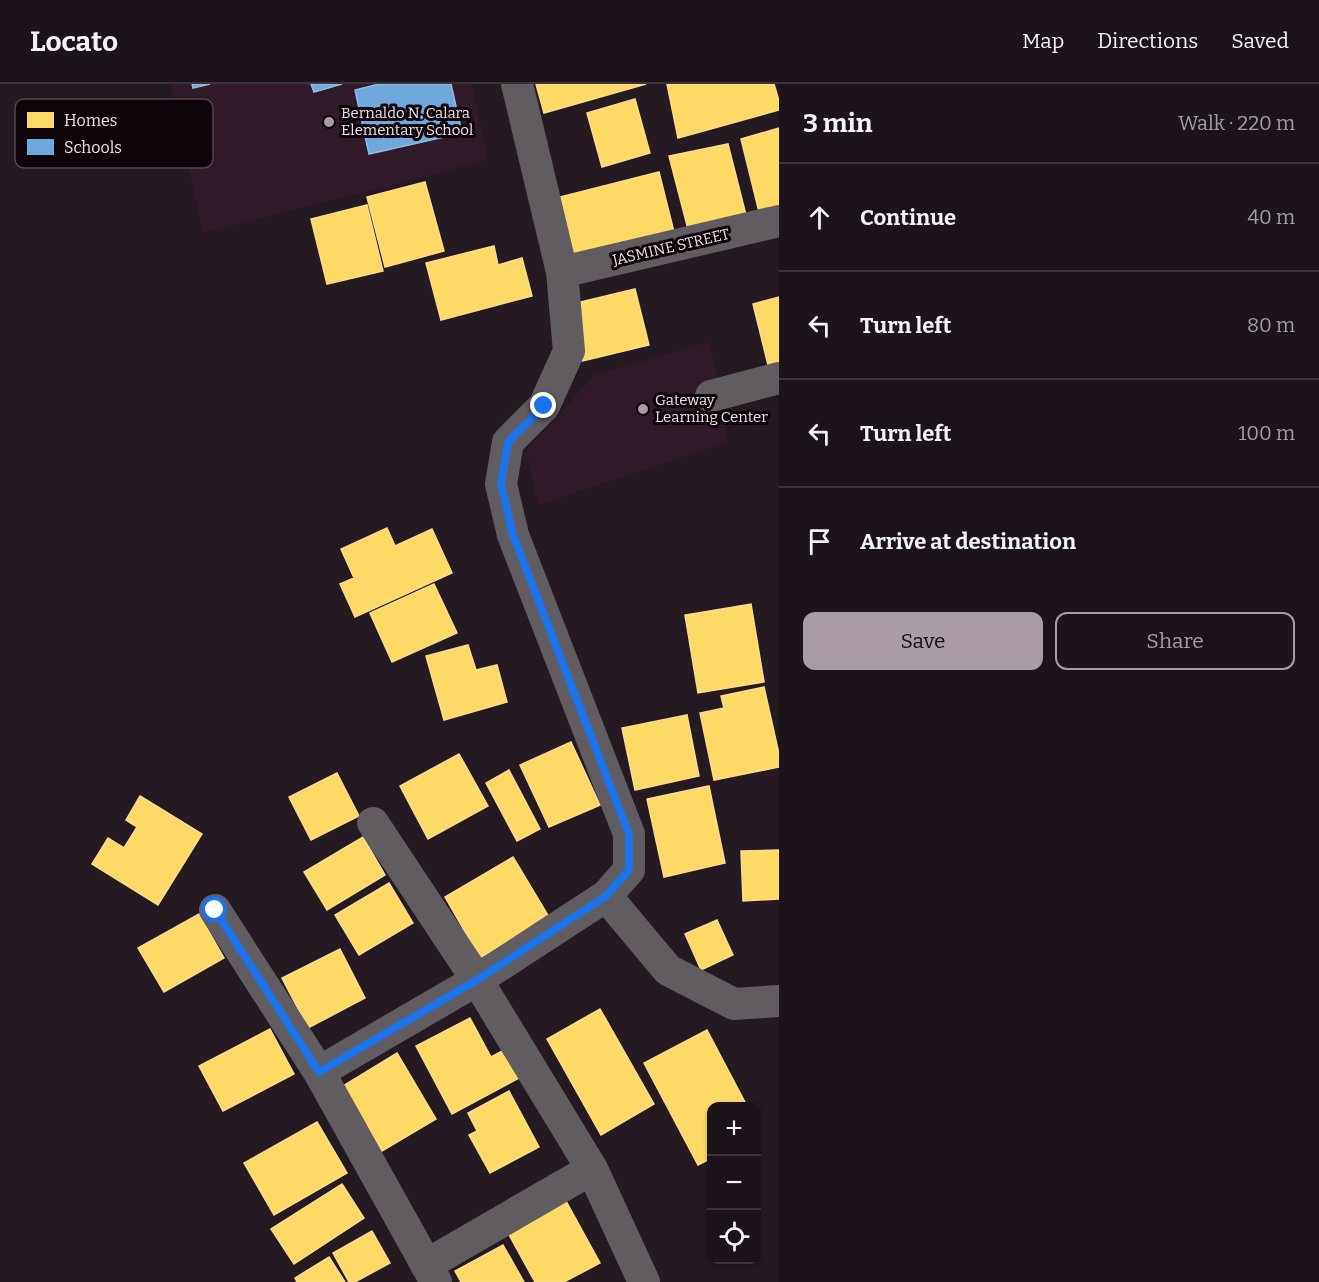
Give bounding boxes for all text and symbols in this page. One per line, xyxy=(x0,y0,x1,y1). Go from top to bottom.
text: Locato xyxy=(30,25,118,58)
text: Map xyxy=(1022,28,1064,54)
text: Directions xyxy=(1097,28,1198,54)
text: Saved xyxy=(1231,28,1289,54)
legend xyxy=(15,99,213,168)
place label: Bernaldo N. Calara Elementary School xyxy=(341,104,473,139)
text: 3 min xyxy=(803,108,872,139)
text: Homes xyxy=(64,111,117,130)
text: Walk · 220 m xyxy=(1178,111,1295,135)
marker: Bernaldo N. Calara Elementary School xyxy=(322,115,336,129)
text: Schools xyxy=(64,138,122,157)
icon: ahead xyxy=(803,201,836,234)
text: Continue xyxy=(860,204,956,231)
text: 40 m xyxy=(1247,205,1295,229)
street label: JASMINE STREET xyxy=(610,225,731,269)
icon: left xyxy=(803,309,836,342)
text: Turn left xyxy=(860,312,952,339)
text: 80 m xyxy=(1247,313,1295,337)
place label: Gateway Learning Center xyxy=(655,391,768,426)
route end xyxy=(530,392,556,418)
marker: Gateway Learning Center xyxy=(636,402,650,416)
icon: left xyxy=(803,417,836,450)
text: Turn left xyxy=(860,420,952,447)
text: 100 m xyxy=(1238,421,1295,445)
icon: arrive xyxy=(803,525,836,558)
text: Arrive at destination xyxy=(860,528,1076,555)
button: Save xyxy=(803,612,1043,670)
button: Share xyxy=(1055,612,1295,670)
route start xyxy=(201,896,227,922)
map controls xyxy=(707,1102,761,1264)
button: + xyxy=(707,1102,761,1156)
button: − xyxy=(707,1156,761,1210)
button: locate xyxy=(707,1210,761,1264)

